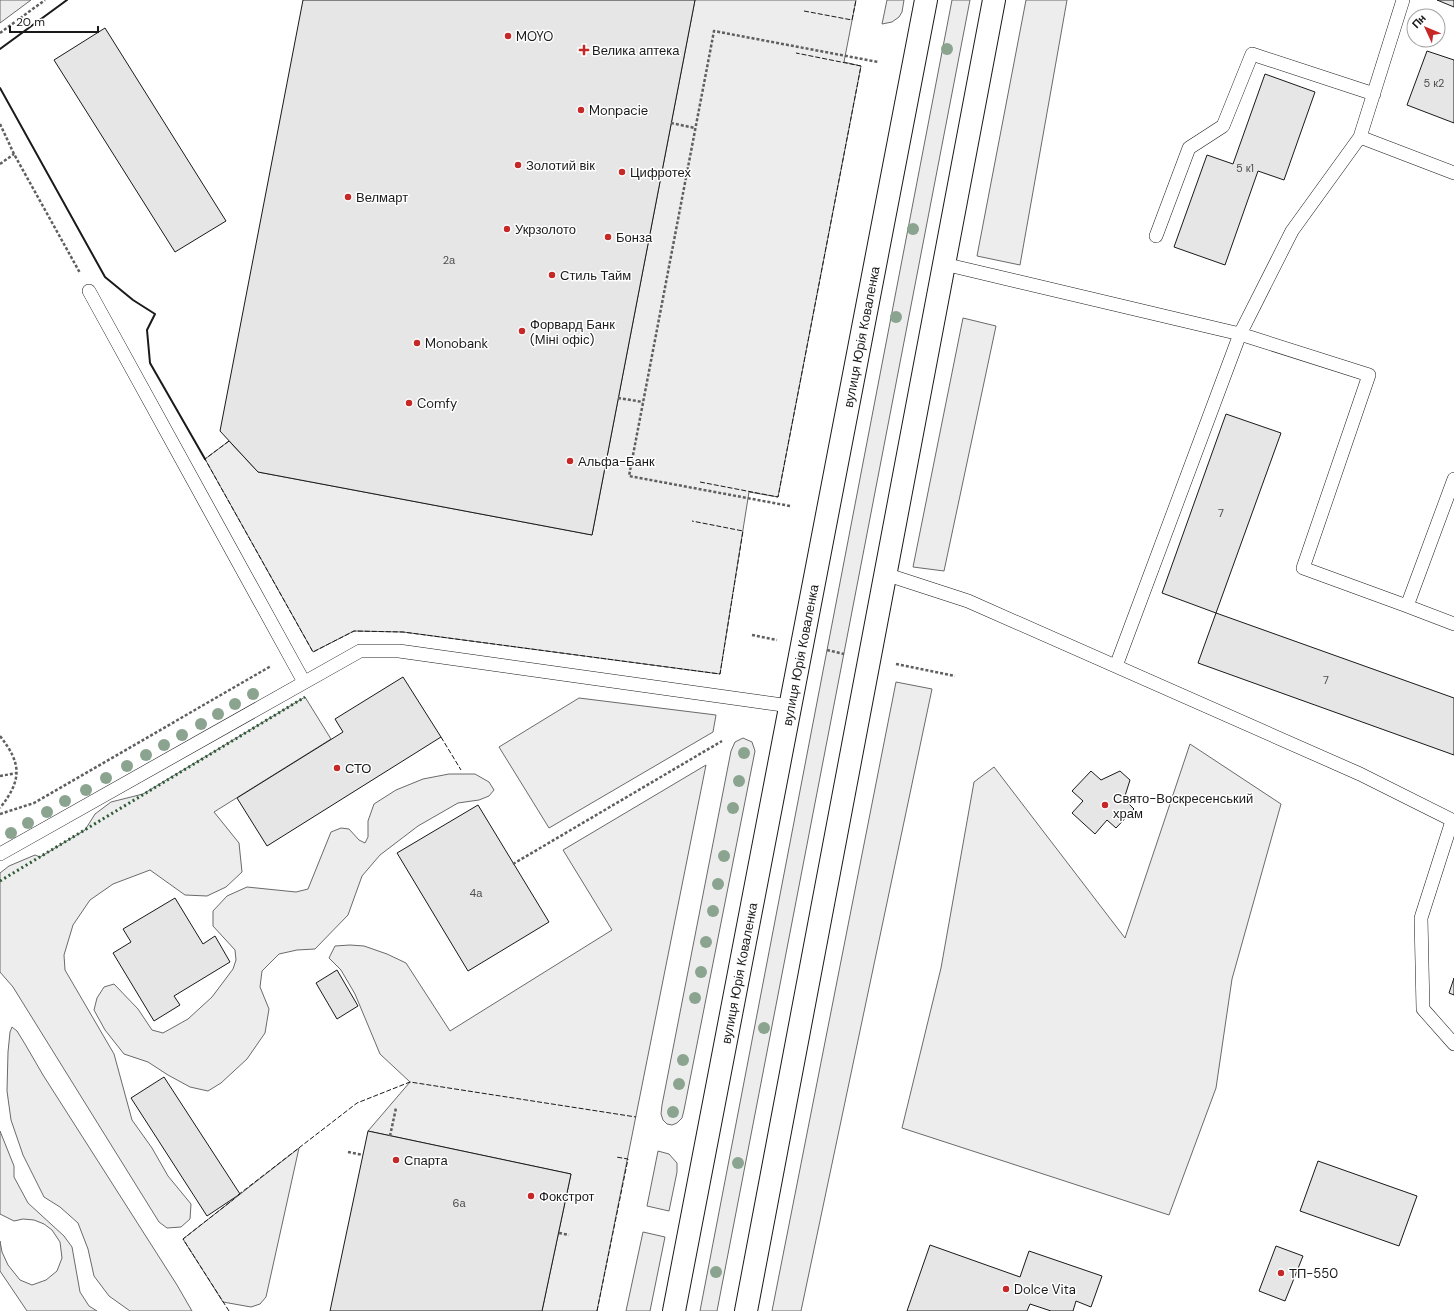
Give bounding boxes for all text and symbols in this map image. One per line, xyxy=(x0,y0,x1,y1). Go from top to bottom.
scale bar xyxy=(10,8,98,34)
north arrow xyxy=(1406,8,1446,48)
text: Пн xyxy=(1409,11,1429,31)
text: 20 m xyxy=(16,14,45,30)
place label: MOYO xyxy=(516,28,553,45)
marker: MOYO xyxy=(503,31,513,41)
place label: Велика аптека xyxy=(592,42,680,59)
marker: Велика аптека xyxy=(579,45,589,55)
house number: 5 к2 xyxy=(1424,76,1444,90)
place label: Monpacie xyxy=(589,102,648,119)
marker: Monpacie xyxy=(576,105,586,115)
place label: Золотий вік xyxy=(526,157,595,174)
marker: Золотий вік xyxy=(513,160,523,170)
house number: 5 к1 xyxy=(1236,161,1254,175)
place label: Цифротех xyxy=(630,164,692,181)
marker: Цифротех xyxy=(617,167,627,177)
place label: Велмарт xyxy=(356,189,408,206)
marker: Велмарт xyxy=(343,192,353,202)
place label: Укрзолото xyxy=(515,221,576,238)
marker: Укрзолото xyxy=(502,224,512,234)
place label: Бонза xyxy=(616,229,653,246)
marker: Бонза xyxy=(603,232,613,242)
house number: 2а xyxy=(443,253,456,267)
street label: вулиця Юрія Коваленка xyxy=(839,264,883,409)
place label: Стиль Тайм xyxy=(560,267,631,284)
marker: Стиль Тайм xyxy=(547,270,557,280)
place label: Форвард Банк (Міні офіс) xyxy=(530,316,615,348)
marker: Форвард Банк (Міні офіс) xyxy=(517,326,527,336)
place label: Monobank xyxy=(425,335,488,352)
marker: Monobank xyxy=(412,338,422,348)
place label: Comfy xyxy=(417,395,457,412)
marker: Comfy xyxy=(404,398,414,408)
place label: Альфа-Банк xyxy=(578,453,655,470)
marker: Альфа-Банк xyxy=(565,456,575,466)
house number: 7 xyxy=(1218,506,1224,520)
street label: вулиця Юрія Коваленка xyxy=(778,582,822,727)
house number: 7 xyxy=(1323,673,1329,687)
place label: СТО xyxy=(345,760,371,777)
marker: СТО xyxy=(332,763,342,773)
place label: Свято-Воскресенський храм xyxy=(1113,790,1253,822)
marker: Свято-Воскресенський храм xyxy=(1100,800,1110,810)
house number: 4а xyxy=(470,886,483,900)
street label: вулиця Юрія Коваленка xyxy=(717,900,761,1045)
place label: Спарта xyxy=(404,1152,448,1169)
marker: Спарта xyxy=(391,1155,401,1165)
place label: Фокстрот xyxy=(539,1188,595,1205)
marker: Фокстрот xyxy=(526,1191,536,1201)
house number: 6а xyxy=(452,1196,466,1210)
place label: ТП-550 xyxy=(1289,1265,1338,1282)
marker: ТП-550 xyxy=(1276,1268,1286,1278)
place label: Dolce Vita xyxy=(1014,1281,1076,1298)
marker: Dolce Vita xyxy=(1001,1284,1011,1294)

